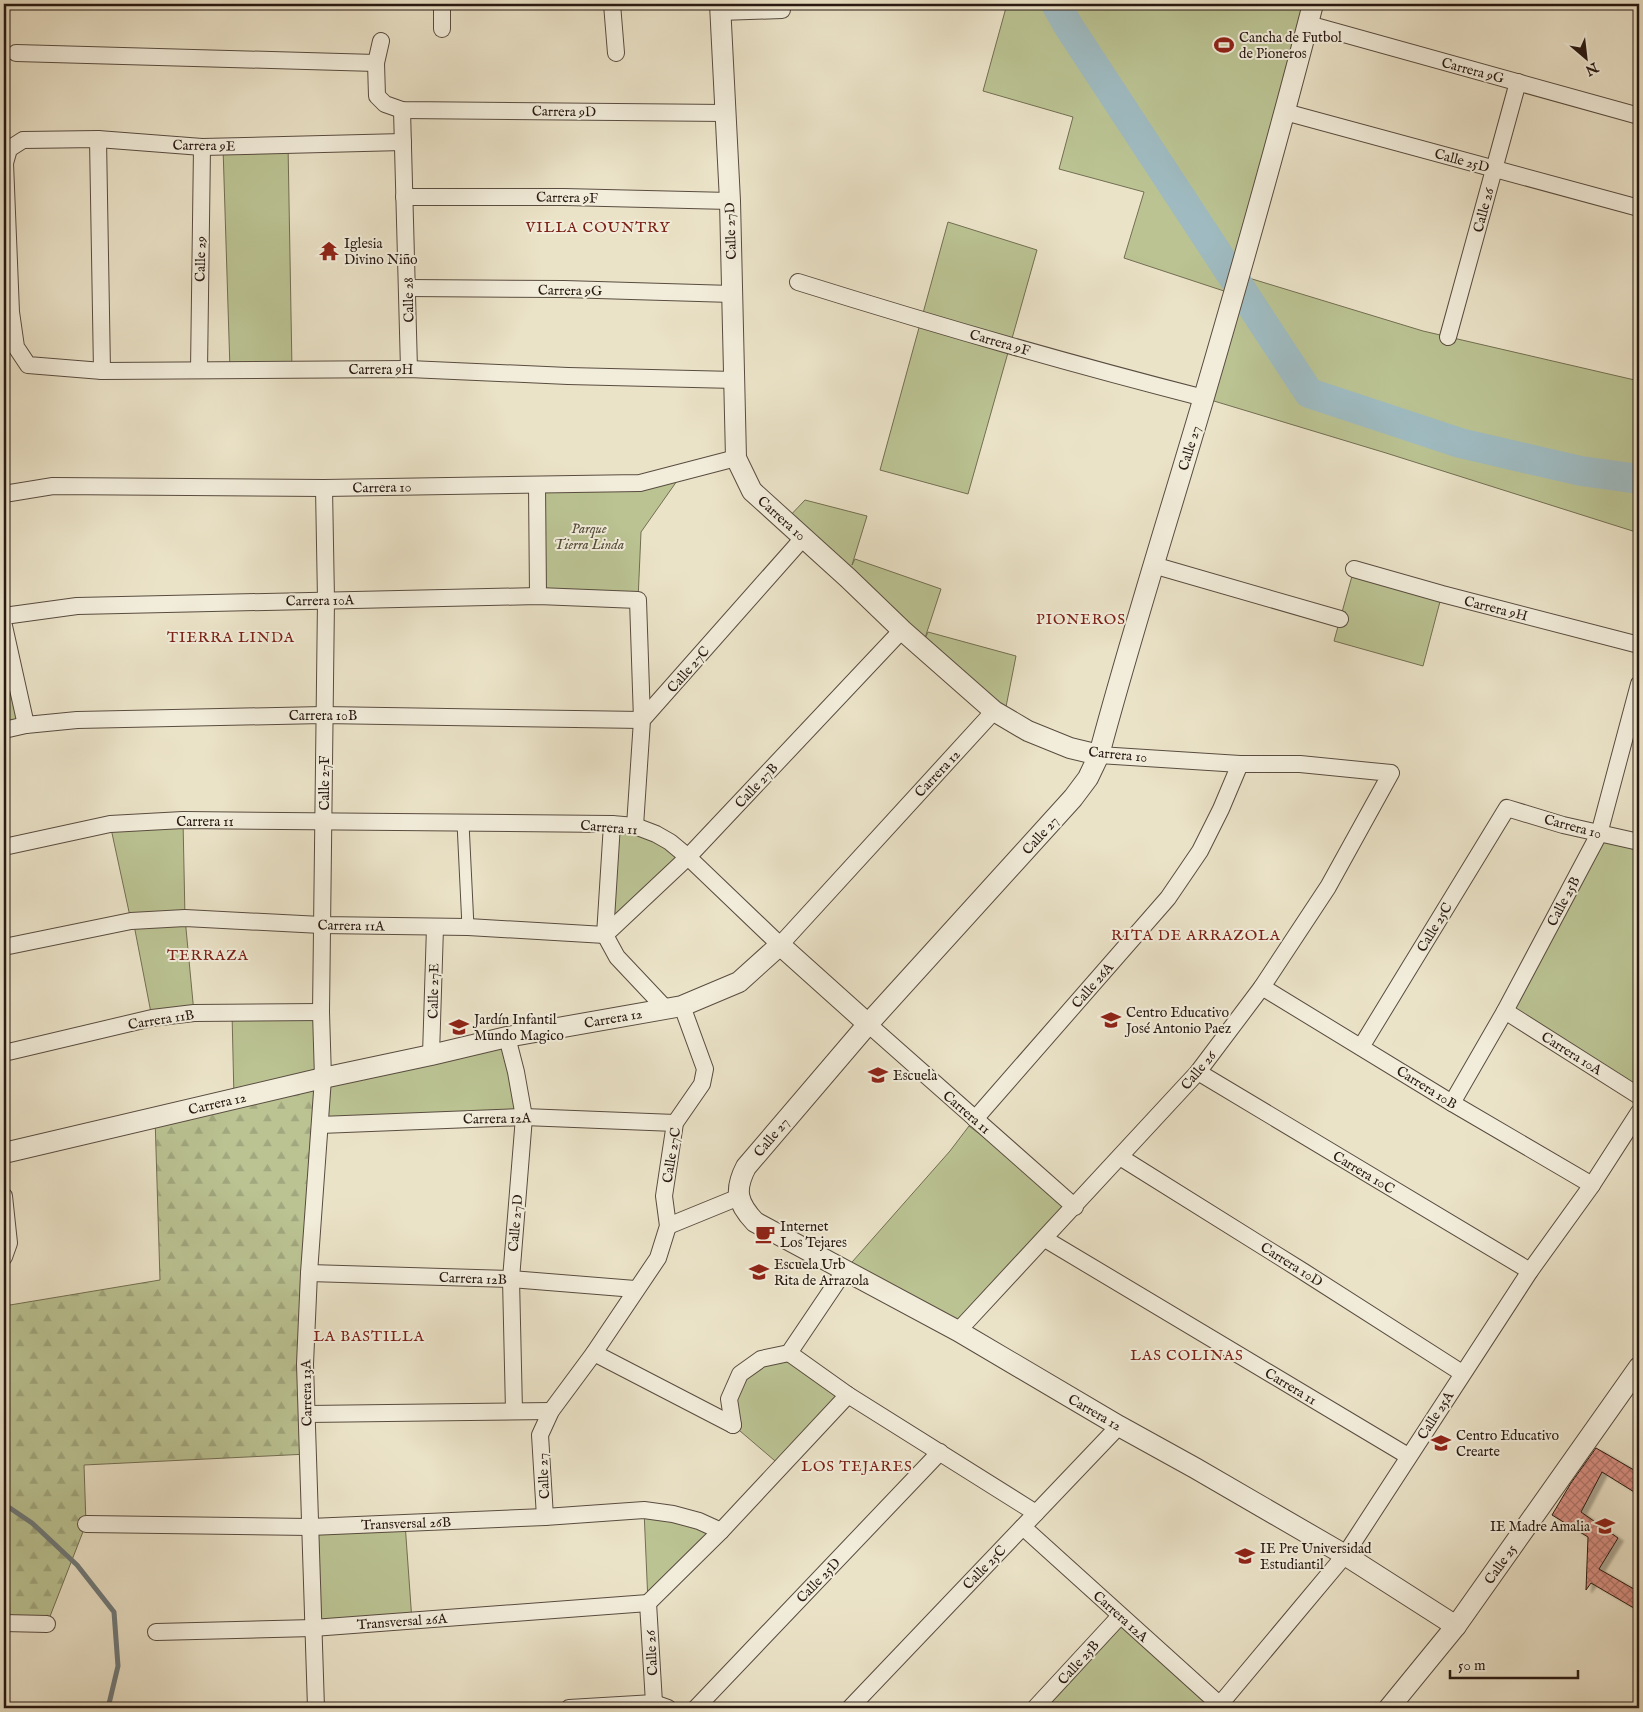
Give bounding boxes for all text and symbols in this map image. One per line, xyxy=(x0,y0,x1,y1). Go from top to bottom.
place label: Cancha de Futbol de Pioneros xyxy=(1239,29,1342,63)
north arrow xyxy=(1560,32,1610,82)
sports icon: Cancha de Futbol de Pioneros xyxy=(1213,34,1235,56)
street label: Carrera 9G xyxy=(1439,54,1507,88)
text: N xyxy=(1582,57,1602,79)
street label: Carrera 9D xyxy=(532,102,596,122)
street label: Carrera 9E xyxy=(172,136,236,156)
street label: Calle 25D xyxy=(1432,145,1491,177)
street label: Calle 26 xyxy=(1469,185,1499,235)
street label: Carrera 9F xyxy=(536,188,598,208)
street label: Calle 27D xyxy=(721,202,741,260)
district label: VILLA COUNTRY xyxy=(525,218,670,237)
place label: Iglesia Divino Niño xyxy=(344,235,418,269)
street label: Calle 29 xyxy=(192,236,210,282)
temple icon: Iglesia Divino Niño xyxy=(318,240,340,262)
street label: Calle 28 xyxy=(400,277,418,323)
street label: Carrera 9G xyxy=(538,281,603,301)
street label: Carrera 9F xyxy=(967,326,1032,360)
street label: Carrera 9H xyxy=(348,361,414,379)
street label: Calle 27 xyxy=(1175,424,1205,473)
street label: Carrera 10 xyxy=(352,478,412,498)
street label: Carrera 10 xyxy=(753,492,809,545)
park label: Parque Tierra Linda xyxy=(554,520,624,554)
street label: Carrera 10A xyxy=(286,591,355,611)
street label: Carrera 9H xyxy=(1462,592,1530,626)
district label: PIONEROS xyxy=(1036,610,1126,629)
district label: TIERRA LINDA xyxy=(167,628,295,647)
street label: Calle 27C xyxy=(664,643,714,697)
street label: Carrera 10B xyxy=(289,707,357,725)
street label: Carrera 10 xyxy=(1088,743,1148,767)
street label: Carrera 12 xyxy=(911,746,965,801)
street label: Calle 27F xyxy=(316,755,334,811)
street label: Calle 27B xyxy=(731,759,782,812)
street label: Carrera 10 xyxy=(1542,811,1604,843)
street label: Carrera 11 xyxy=(176,813,234,831)
street label: Calle 27 xyxy=(1019,813,1063,859)
street label: Carrera 11 xyxy=(580,817,638,839)
street label: Calle 25B xyxy=(1543,873,1585,930)
street label: Calle 25C xyxy=(1413,899,1457,956)
street label: Carrera 11A xyxy=(317,916,385,936)
district label: RITA DE ARRAZOLA xyxy=(1111,926,1281,945)
district label: TERRAZA xyxy=(167,946,249,965)
street label: Calle 26A xyxy=(1068,959,1118,1012)
street label: Calle 27E xyxy=(425,963,443,1019)
place label: Centro Educativo José Antonio Paez xyxy=(1124,1004,1232,1038)
street label: Carrera 12 xyxy=(583,1005,644,1033)
street label: Carrera 11B xyxy=(127,1006,196,1034)
school or university icon: Centro Educativo José Antonio Paez xyxy=(1100,1009,1122,1031)
place label: Jardín Infantil Mundo Magico xyxy=(472,1011,564,1045)
school or university icon: Jardín Infantil Mundo Magico xyxy=(448,1016,470,1038)
street label: Carrera 10A xyxy=(1538,1028,1606,1080)
street label: Calle 26 xyxy=(1177,1047,1221,1094)
street label: Carrera 10B xyxy=(1393,1062,1460,1114)
school or university icon: Escuela xyxy=(867,1064,889,1086)
place label: Escuela xyxy=(893,1067,938,1085)
street label: Carrera 11 xyxy=(939,1087,994,1138)
street label: Carrera 12 xyxy=(187,1088,248,1119)
street label: Carrera 12A xyxy=(463,1109,532,1129)
street label: Calle 27 xyxy=(750,1114,793,1161)
street label: Calle 27C xyxy=(659,1126,685,1184)
street label: Carrera 10C xyxy=(1329,1147,1398,1198)
street label: Calle 27D xyxy=(505,1194,527,1252)
place label: Internet Los Tejares xyxy=(780,1218,847,1252)
cafe icon: Internet Los Tejares xyxy=(754,1223,776,1245)
street label: Carrera 10D xyxy=(1257,1239,1326,1291)
place label: Escuela Urb Rita de Arrazola xyxy=(774,1256,870,1290)
school or university icon: Escuela Urb Rita de Arrazola xyxy=(748,1261,770,1283)
street label: Carrera 12B xyxy=(439,1269,507,1289)
district label: LA BASTILLA xyxy=(313,1327,425,1346)
district label: LAS COLINAS xyxy=(1130,1346,1244,1365)
street label: Carrera 13A xyxy=(297,1359,317,1427)
street label: Carrera 11 xyxy=(1261,1364,1320,1409)
street label: Calle 25A xyxy=(1414,1387,1458,1443)
street label: Carrera 12 xyxy=(1065,1390,1125,1436)
place label: Centro Educativo Crearte xyxy=(1456,1427,1559,1461)
school or university icon: Centro Educativo Crearte xyxy=(1430,1432,1452,1454)
street label: Calle 27 xyxy=(534,1452,554,1499)
district label: LOS TEJARES xyxy=(801,1457,913,1476)
street label: Transversal 26B xyxy=(361,1513,451,1535)
school or university icon: IE Madre Amalia xyxy=(1594,1515,1616,1537)
place label: IE Madre Amalia xyxy=(1490,1518,1591,1536)
place label: IE Pre Universidad Estudiantil xyxy=(1260,1540,1372,1574)
street label: Calle 25 xyxy=(1481,1541,1521,1588)
street label: Calle 25C xyxy=(959,1542,1010,1594)
school or university icon: IE Pre Universidad Estudiantil xyxy=(1234,1545,1256,1567)
street label: Calle 25D xyxy=(793,1554,845,1607)
street label: Carrera 12A xyxy=(1089,1587,1152,1647)
street label: Transversal 26A xyxy=(356,1610,448,1634)
street label: Calle 26 xyxy=(642,1629,662,1676)
street label: Calle 25B xyxy=(1054,1637,1104,1689)
scale bar xyxy=(1450,1647,1578,1679)
text: 50 m xyxy=(1458,1656,1486,1675)

